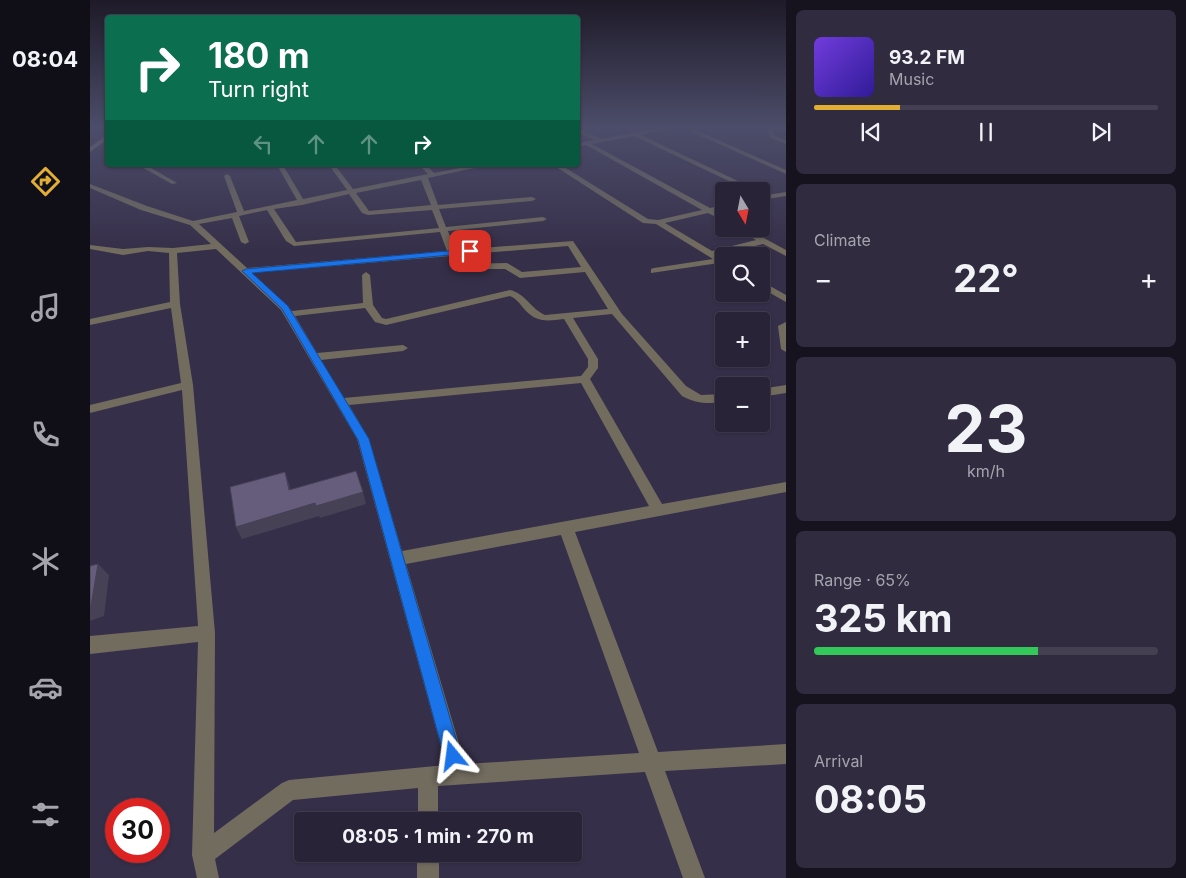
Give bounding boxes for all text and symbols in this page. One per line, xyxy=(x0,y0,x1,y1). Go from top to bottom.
text: 180 m xyxy=(208,34,310,76)
icon: right xyxy=(125,35,190,100)
text: 08:04 xyxy=(12,46,78,72)
text: 93.2 FM xyxy=(889,46,965,69)
text: Music xyxy=(889,69,934,89)
text: Turn right xyxy=(208,76,309,102)
icon: previous xyxy=(857,118,885,146)
icon: pause xyxy=(972,118,1000,146)
icon: next xyxy=(1087,118,1115,146)
icon: left xyxy=(249,130,277,158)
icon: ahead xyxy=(302,130,330,158)
icon: ahead xyxy=(355,130,383,158)
icon: right xyxy=(408,130,436,158)
icon: directions xyxy=(28,164,63,199)
north arrow xyxy=(715,182,770,238)
map controls xyxy=(715,182,770,432)
pin xyxy=(449,230,491,272)
text: Climate xyxy=(814,230,871,250)
icon: arrive xyxy=(456,237,484,265)
button: search xyxy=(715,247,770,302)
text: 22° xyxy=(953,255,1019,301)
text: − xyxy=(814,262,833,296)
text: + xyxy=(1139,262,1158,296)
icon: music xyxy=(28,290,63,325)
button: + xyxy=(715,312,770,367)
button: − xyxy=(715,377,770,432)
text: 23 xyxy=(945,389,1027,468)
icon: phone xyxy=(28,417,63,452)
text: km/h xyxy=(967,461,1005,481)
icon: climate xyxy=(28,544,63,579)
text: Range · 65% xyxy=(814,570,911,590)
text: 325 km xyxy=(814,595,952,641)
icon: car xyxy=(28,670,63,705)
position arrow xyxy=(426,729,478,781)
text: Arrival xyxy=(814,751,863,771)
text: 08:05 xyxy=(814,776,927,822)
icon: filters xyxy=(28,797,63,832)
speed limit sign: 30 xyxy=(105,798,170,863)
text: 08:05 · 1 min · 270 m xyxy=(342,825,534,848)

